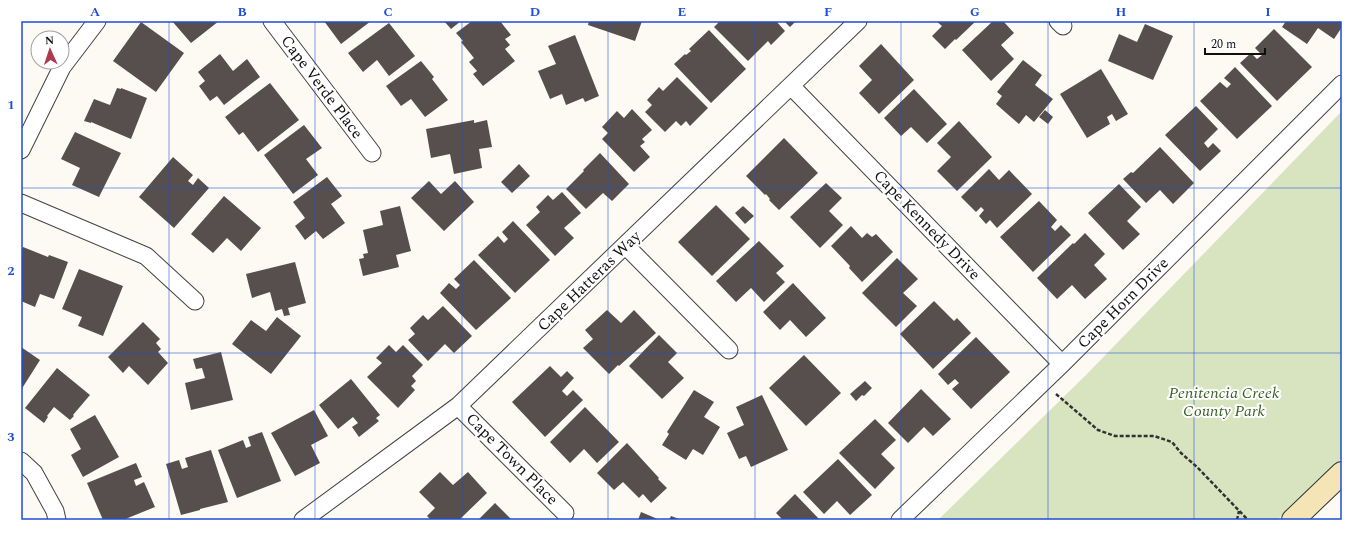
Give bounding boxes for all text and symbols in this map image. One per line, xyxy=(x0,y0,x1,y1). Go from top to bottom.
text: A xyxy=(90,2,100,22)
text: B xyxy=(237,2,247,22)
text: C xyxy=(383,2,393,22)
text: D xyxy=(530,2,540,22)
text: E xyxy=(678,2,687,22)
text: F xyxy=(824,2,832,22)
text: G xyxy=(970,2,980,22)
text: H xyxy=(1116,2,1127,22)
text: I xyxy=(1265,2,1271,22)
north arrow xyxy=(30,30,70,70)
street label: Cape Verde Place xyxy=(275,30,369,144)
scale bar xyxy=(1205,30,1265,56)
text: N xyxy=(45,32,54,49)
text: 20 m xyxy=(1211,35,1236,54)
text: 1 xyxy=(7,95,15,115)
street label: Cape Kennedy Drive xyxy=(868,164,986,286)
street label: Cape Hatteras Way xyxy=(532,224,647,337)
street label: Cape Horn Drive xyxy=(1072,252,1174,354)
text: 2 xyxy=(7,261,15,281)
park label: Penitencia Creek County Park xyxy=(1169,381,1280,423)
street label: Cape Town Place xyxy=(460,407,564,511)
text: 3 xyxy=(7,427,15,447)

